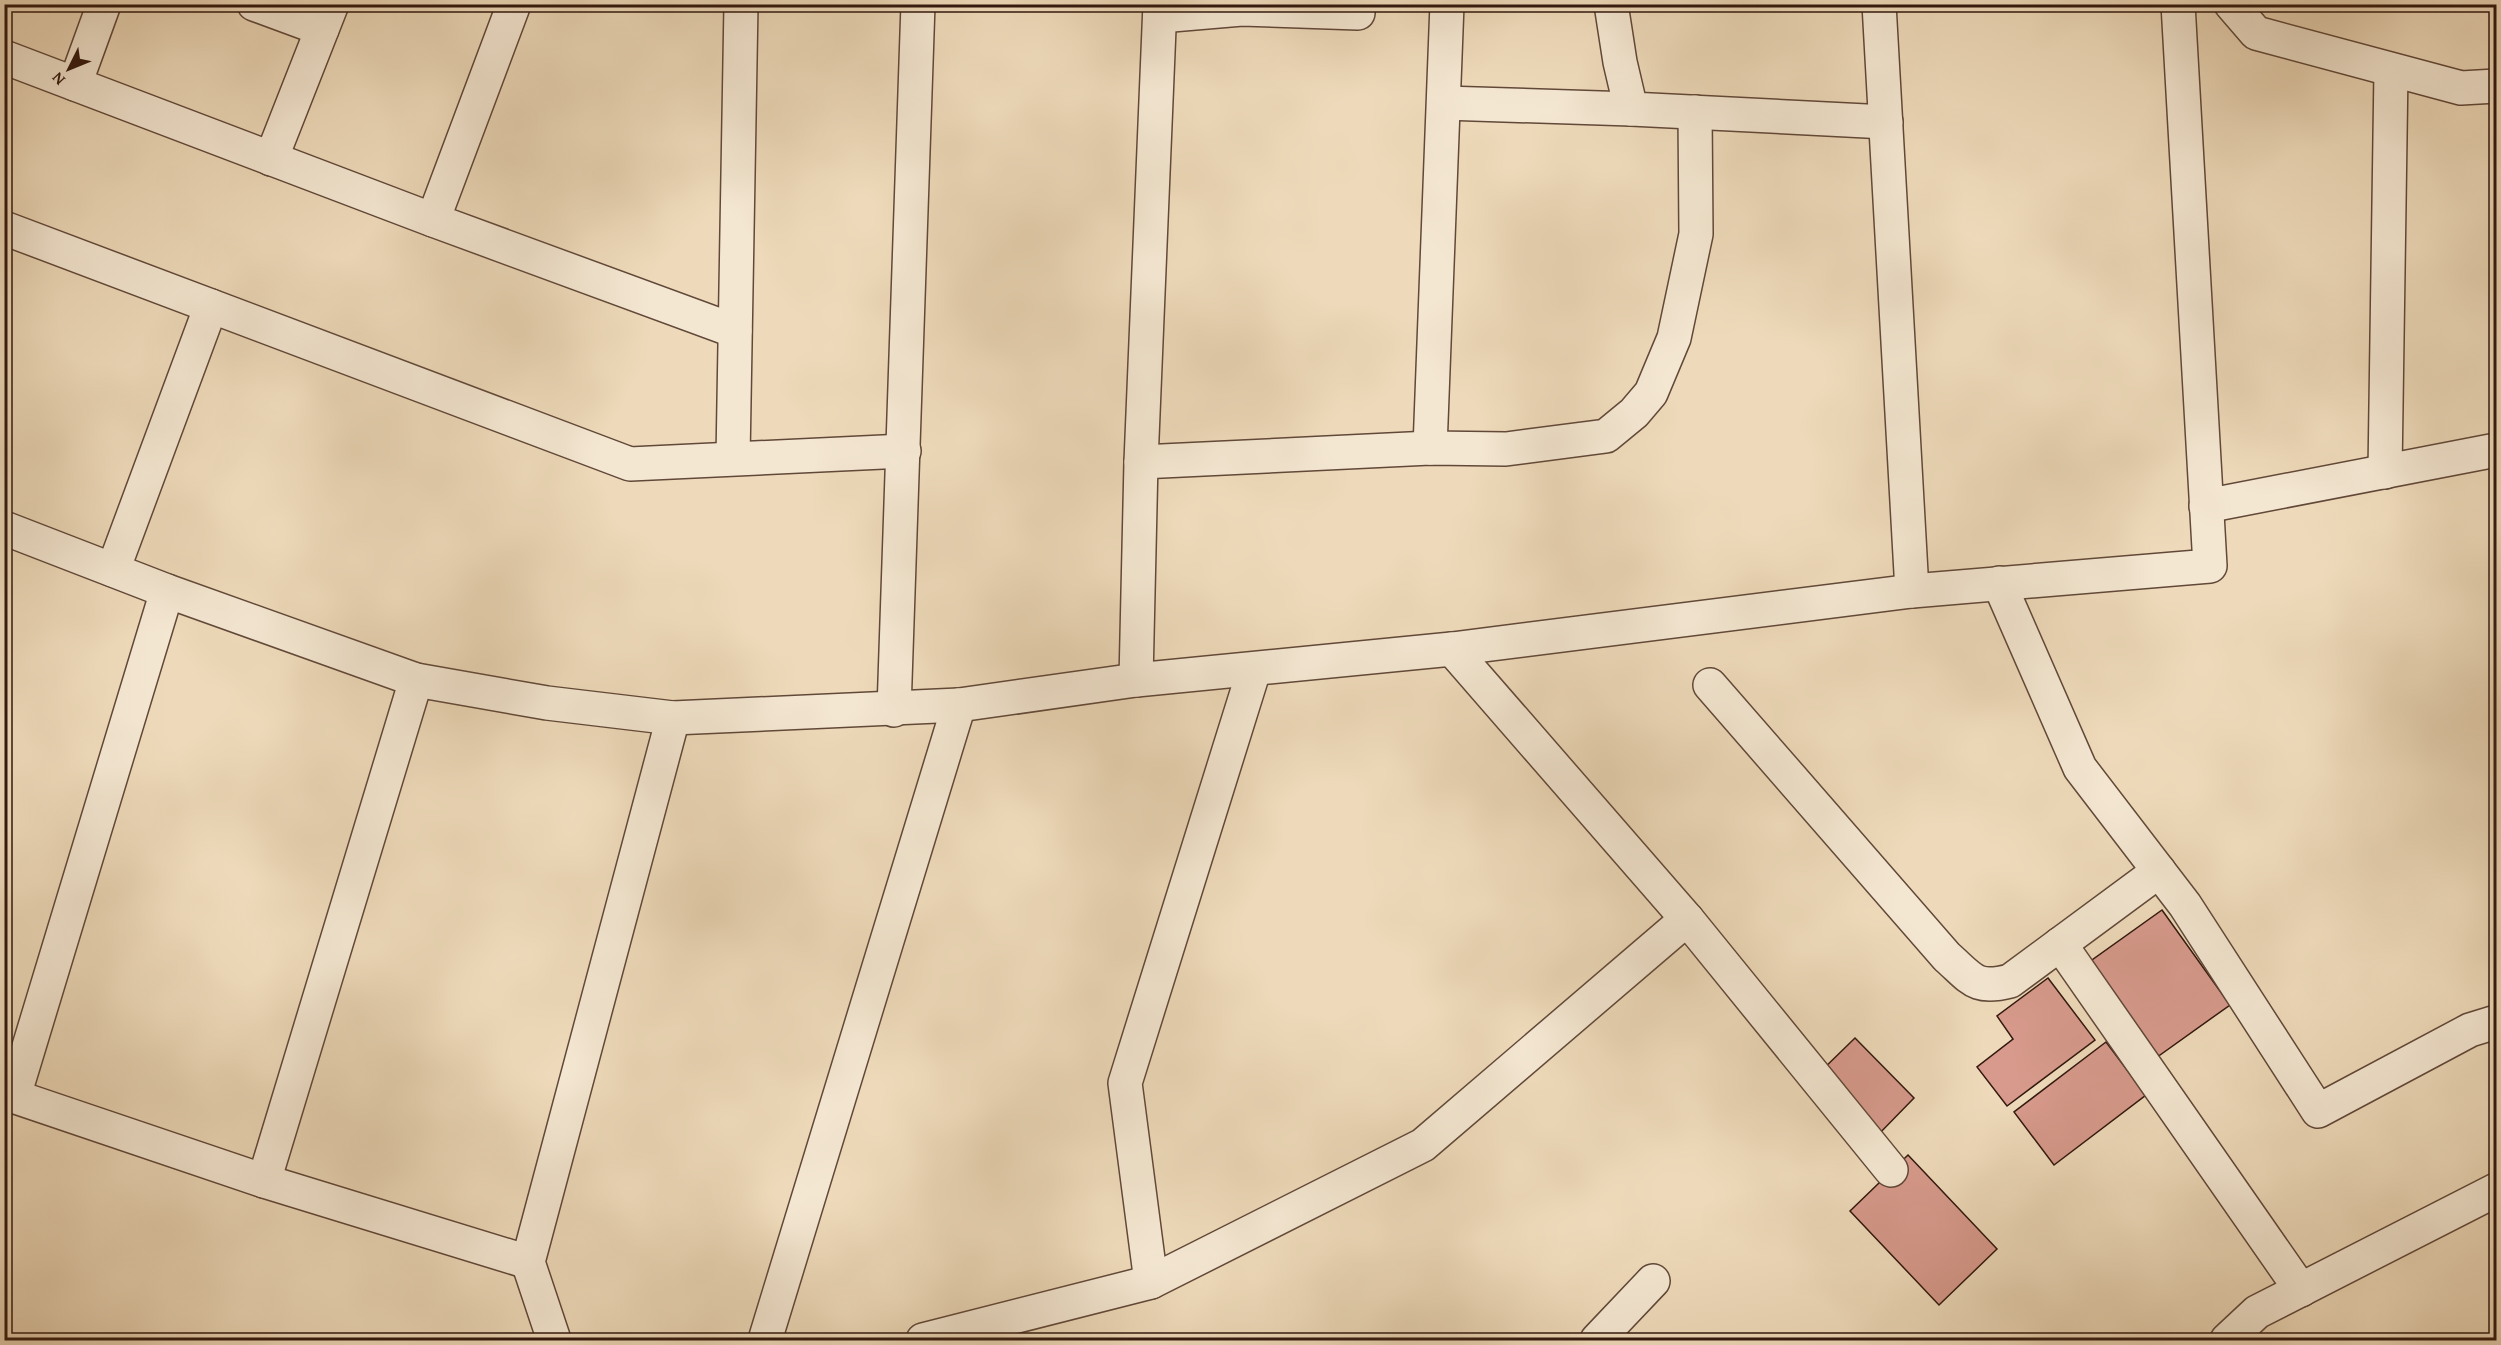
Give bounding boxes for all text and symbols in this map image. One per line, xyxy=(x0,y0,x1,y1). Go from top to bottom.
north arrow xyxy=(39,39,99,99)
text: N xyxy=(45,67,70,91)

